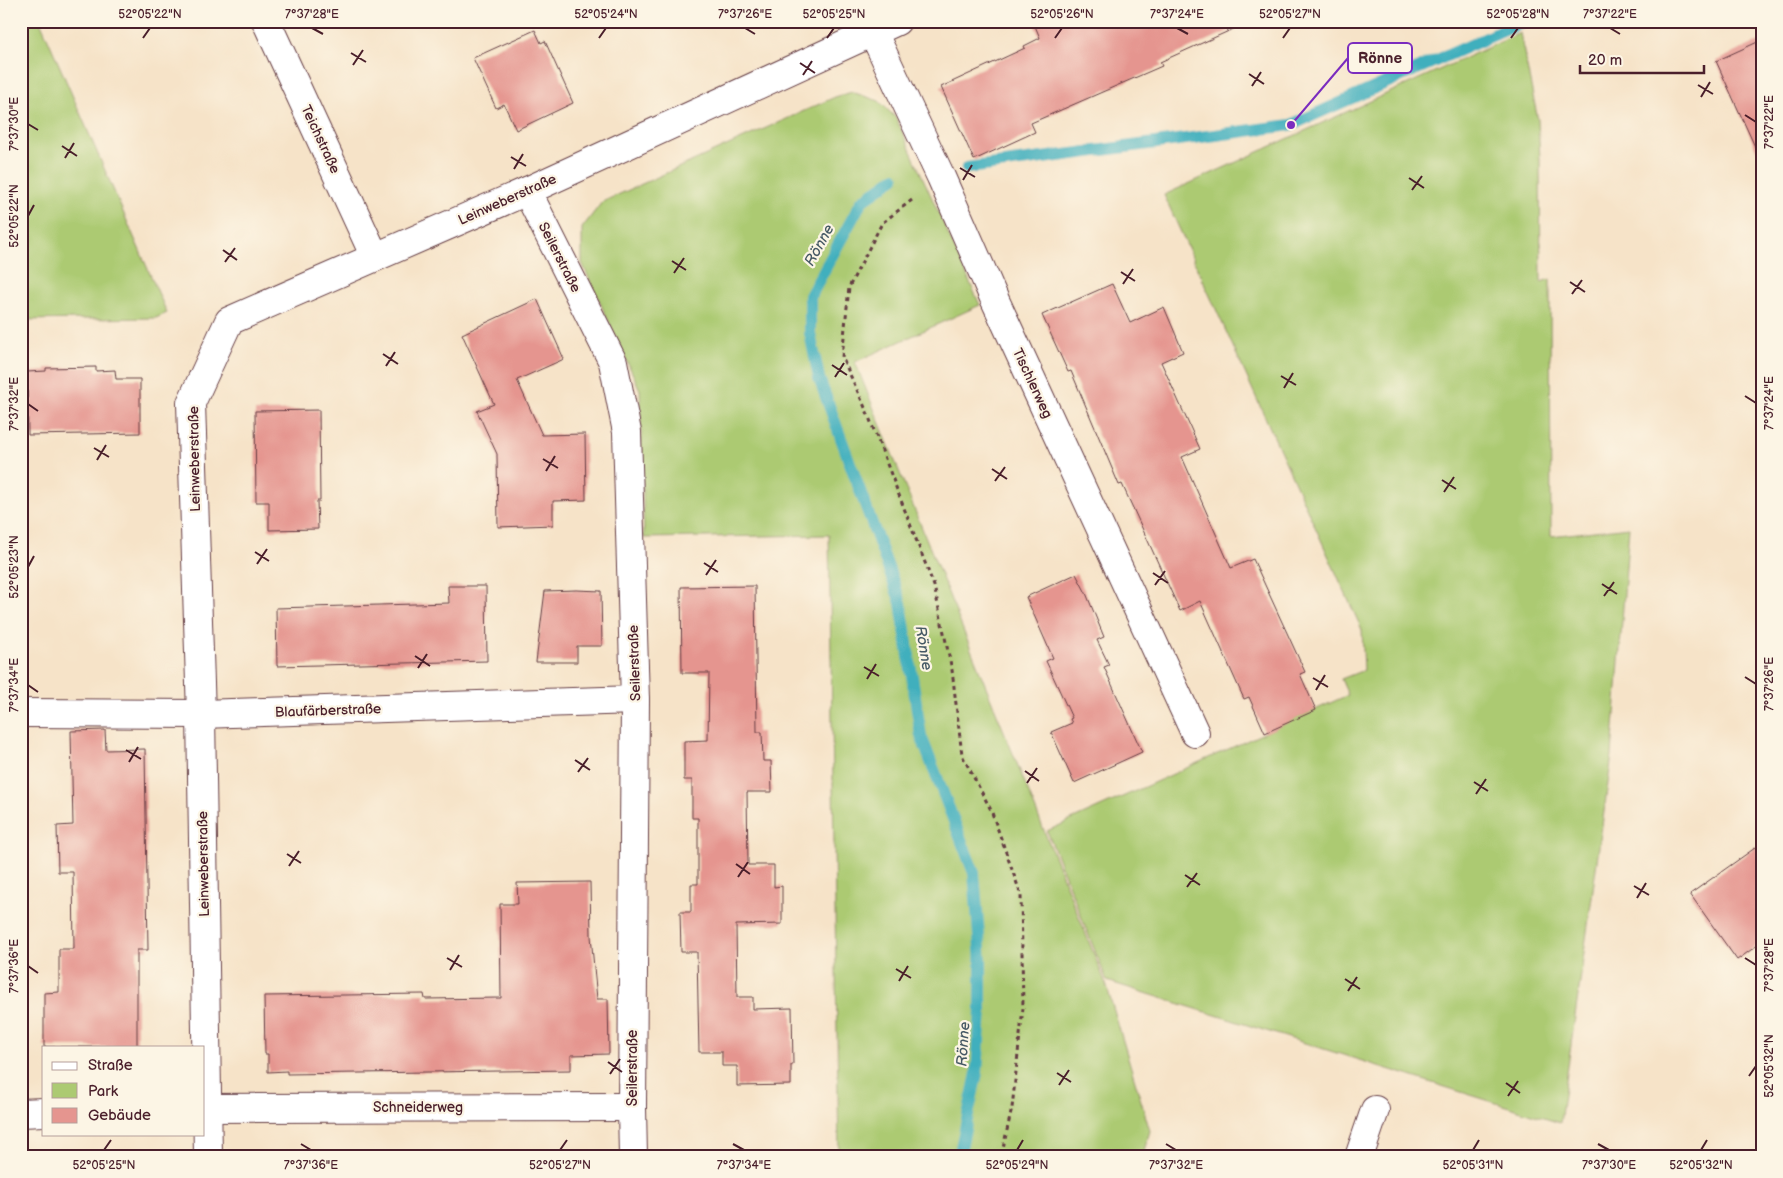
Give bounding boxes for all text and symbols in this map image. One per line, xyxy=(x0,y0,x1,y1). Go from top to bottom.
text: 52°05'22"N xyxy=(118,7,182,22)
text: 7°37'28"E xyxy=(285,7,339,22)
text: 52°05'24"N xyxy=(574,7,638,22)
text: 7°37'26"E xyxy=(718,7,772,22)
text: 52°05'25"N xyxy=(802,7,866,22)
text: 52°05'26"N xyxy=(1030,7,1094,22)
text: 7°37'24"E xyxy=(1150,7,1204,22)
text: 52°05'27"N xyxy=(1259,7,1321,22)
text: 52°05'28"N xyxy=(1486,7,1550,22)
text: 7°37'22"E xyxy=(1583,7,1637,22)
scale bar xyxy=(1580,42,1704,74)
callout: Rönne xyxy=(1348,43,1412,73)
text: Rönne xyxy=(1358,49,1402,68)
text: 20 m xyxy=(1588,51,1622,70)
text: 7°37'22"E xyxy=(1762,95,1777,149)
text: 7°37'30"E xyxy=(7,97,22,151)
street label: Teichstraße xyxy=(297,102,344,176)
street label: Leinweberstraße xyxy=(455,170,559,229)
text: 52°05'22"N xyxy=(7,184,22,248)
street label: Seilerstraße xyxy=(535,219,584,295)
water label: Rönne xyxy=(800,221,839,269)
street label: Tischlerweg xyxy=(1009,345,1056,421)
text: 7°37'24"E xyxy=(1762,376,1777,430)
text: 7°37'32"E xyxy=(7,377,22,431)
street label: Leinweberstraße xyxy=(185,406,204,512)
text: 52°05'23"N xyxy=(7,535,22,599)
street label: Seilerstraße xyxy=(625,624,644,701)
water label: Rönne xyxy=(911,624,936,672)
text: 7°37'26"E xyxy=(1762,657,1777,711)
text: 7°37'34"E xyxy=(7,658,22,712)
street label: Blaufärberstraße xyxy=(275,700,381,721)
street label: Leinweberstraße xyxy=(194,811,213,917)
text: 7°37'28"E xyxy=(1762,938,1777,992)
text: 7°37'36"E xyxy=(7,939,22,993)
water label: Rönne xyxy=(952,1021,975,1067)
street label: Seilerstraße xyxy=(624,1030,641,1106)
text: 52°05'32"N xyxy=(1762,1034,1777,1098)
legend xyxy=(42,1046,205,1136)
text: Straße xyxy=(88,1056,133,1075)
text: Park xyxy=(88,1082,119,1101)
street label: Schneiderweg xyxy=(373,1099,463,1116)
text: Gebäude xyxy=(88,1106,151,1125)
text: 52°05'25"N xyxy=(72,1158,136,1173)
text: 7°37'36"E xyxy=(284,1158,338,1173)
text: 52°05'27"N xyxy=(529,1158,591,1173)
text: 7°37'34"E xyxy=(717,1158,771,1173)
text: 52°05'29"N xyxy=(985,1158,1049,1173)
text: 7°37'32"E xyxy=(1149,1158,1203,1173)
text: 52°05'31"N xyxy=(1442,1158,1504,1173)
text: 7°37'30"E xyxy=(1582,1158,1636,1173)
text: 52°05'32"N xyxy=(1669,1158,1733,1173)

